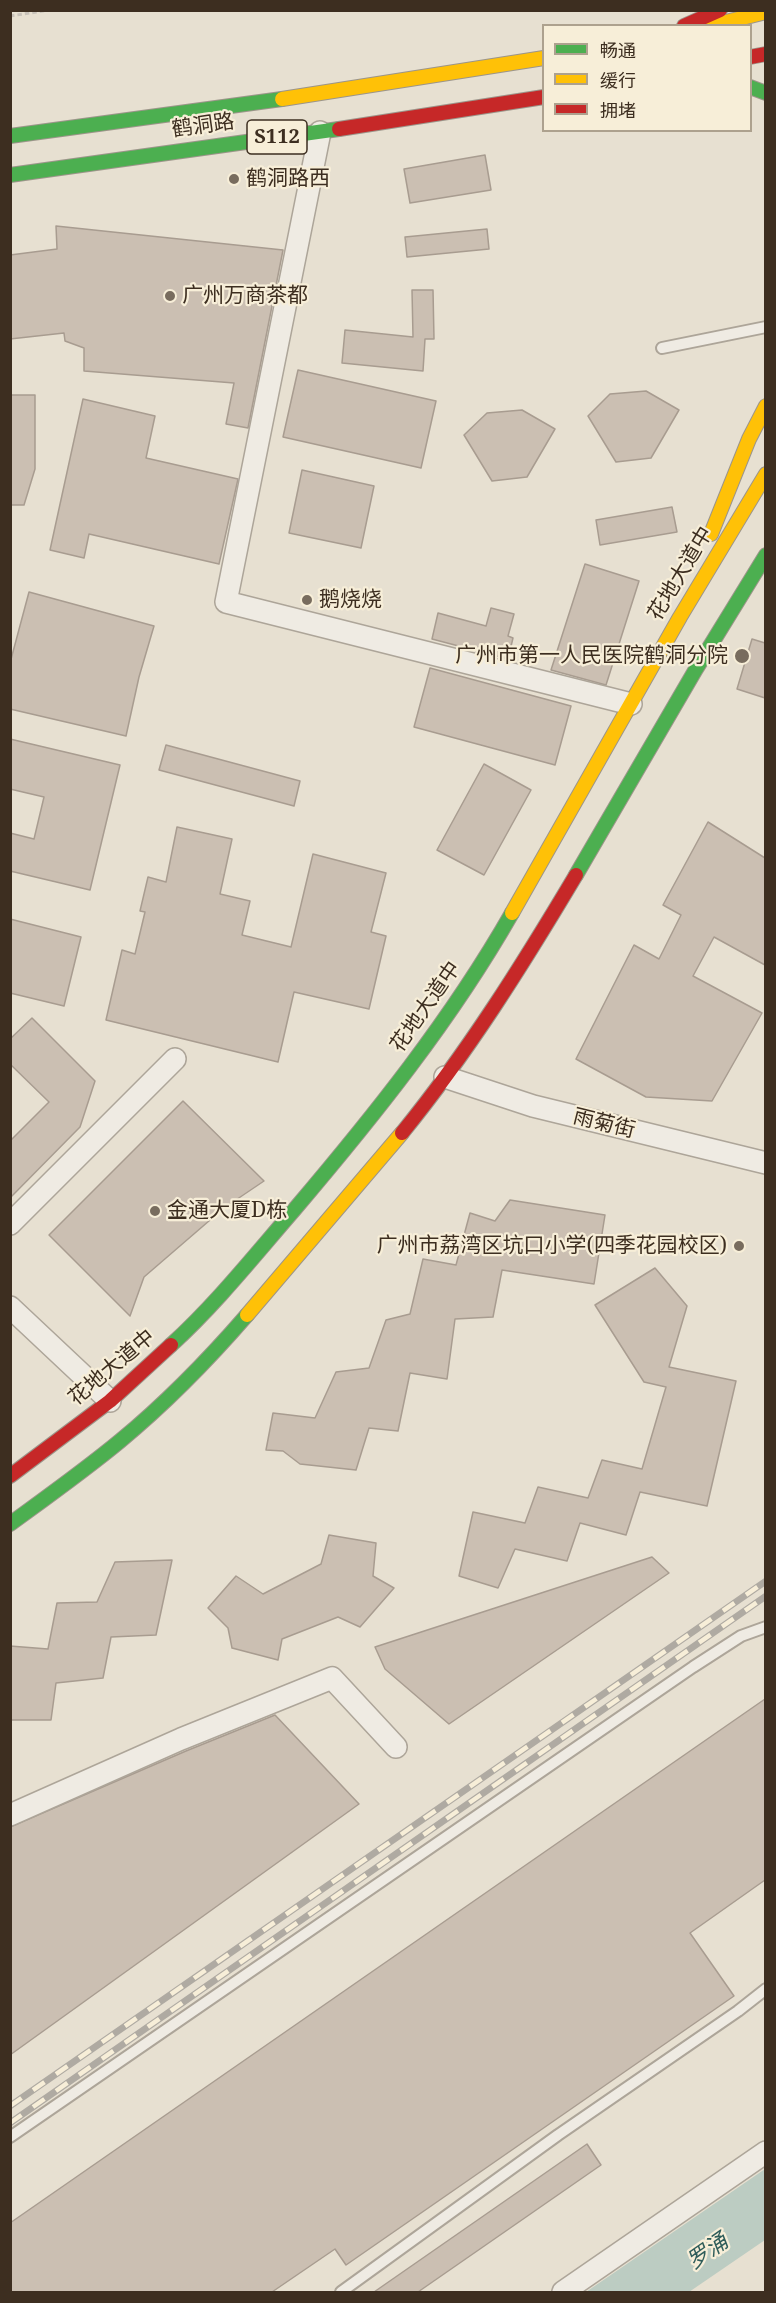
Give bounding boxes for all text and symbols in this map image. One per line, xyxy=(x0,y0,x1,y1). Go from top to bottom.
legend xyxy=(542,24,752,132)
text: 畅通 xyxy=(600,38,636,62)
text: 缓行 xyxy=(600,68,636,92)
text: 拥堵 xyxy=(600,98,636,122)
street label: 鹤洞路 xyxy=(170,109,236,143)
road number: S112 xyxy=(247,120,307,154)
place label: 鹤洞路西 xyxy=(246,166,330,192)
marker: 鹤洞路西 xyxy=(227,172,241,186)
place label: 广州万商茶都 xyxy=(182,283,308,309)
marker: 广州万商茶都 xyxy=(163,289,177,303)
street label: 花地大道中 xyxy=(643,523,719,625)
place label: 鹅烧烧 xyxy=(319,587,382,613)
marker: 鹅烧烧 xyxy=(300,593,314,607)
place label: 广州市第一人民医院鹤洞分院 xyxy=(455,643,728,669)
marker: 广州市第一人民医院鹤洞分院 xyxy=(733,647,751,665)
street label: 花地大道中 xyxy=(386,957,466,1057)
street label: 雨菊街 xyxy=(570,1104,638,1144)
place label: 金通大厦D栋 xyxy=(167,1198,287,1224)
marker: 金通大厦D栋 xyxy=(148,1204,162,1218)
place label: 广州市荔湾区坑口小学(四季花园校区) xyxy=(376,1233,727,1259)
marker: 广州市荔湾区坑口小学(四季花园校区) xyxy=(732,1239,746,1253)
street label: 花地大道中 xyxy=(64,1325,160,1411)
water label: 罗涌 xyxy=(682,2229,734,2275)

